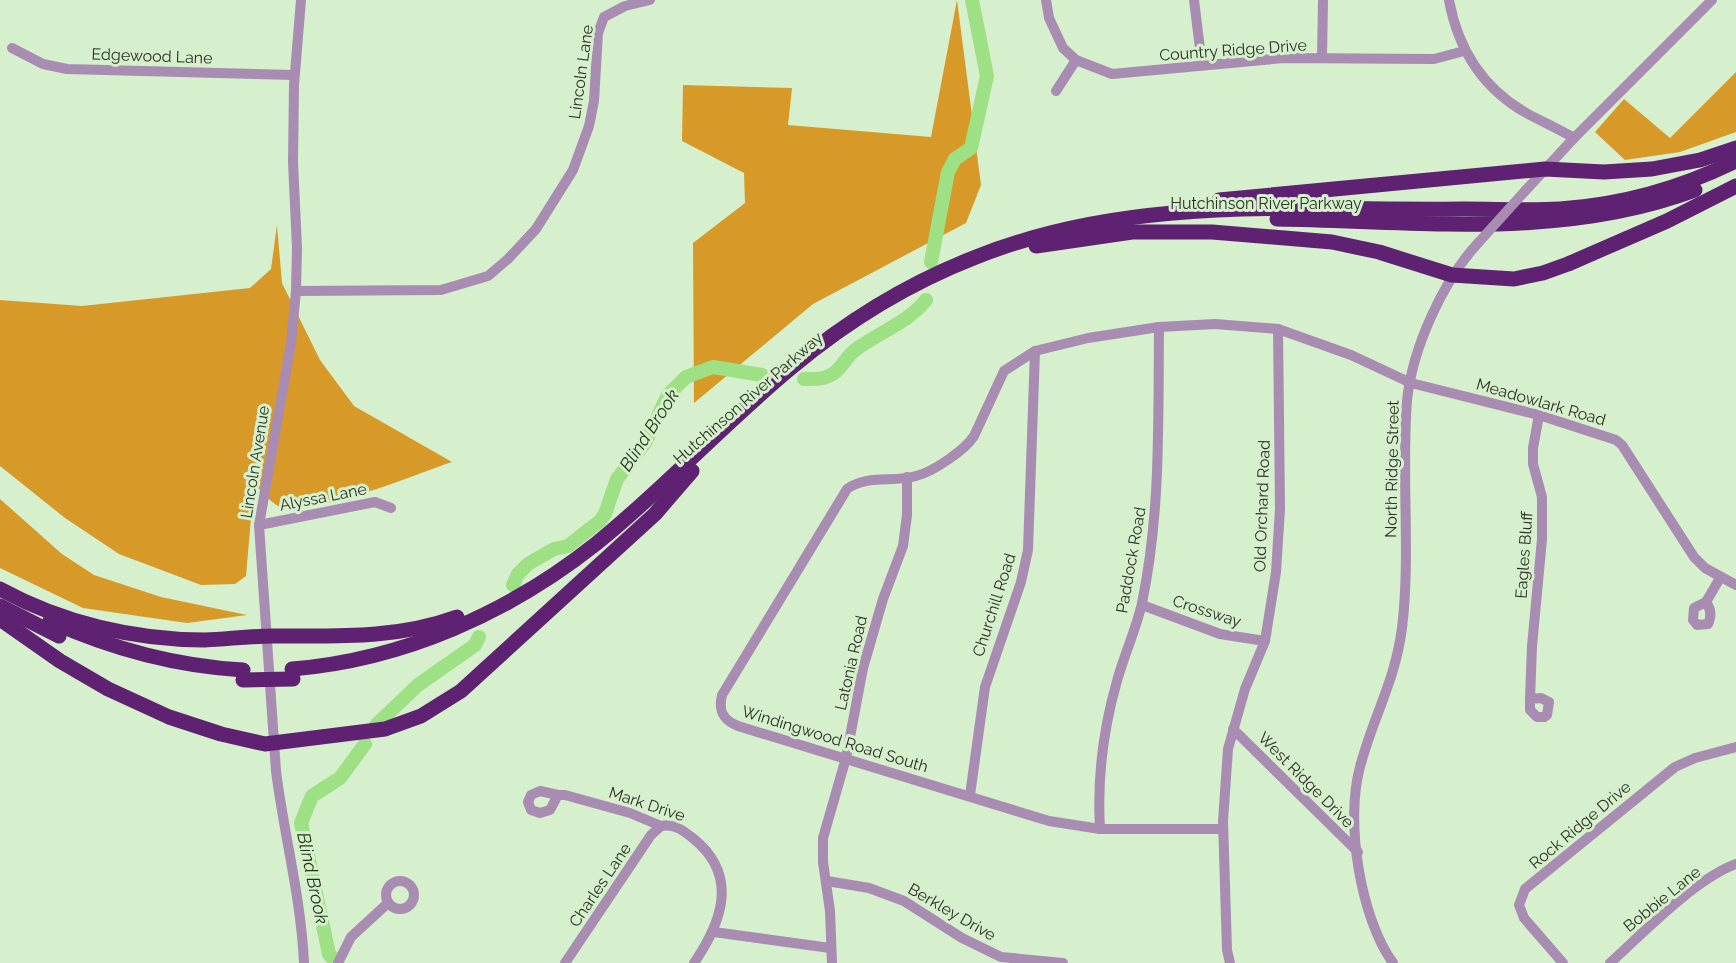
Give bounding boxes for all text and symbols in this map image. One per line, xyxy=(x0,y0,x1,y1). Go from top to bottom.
street label: Lincoln Lane xyxy=(565,24,597,120)
street label: Country Ridge Drive xyxy=(1159,35,1307,65)
street label: Edgewood Lane xyxy=(91,44,213,68)
street label: Hutchinson River Parkway xyxy=(1170,194,1362,213)
street label: Hutchinson River Parkway xyxy=(669,328,827,468)
street label: Meadowlark Road xyxy=(1474,374,1608,430)
water label: Blind Brook xyxy=(615,385,683,475)
street label: North Ridge Street xyxy=(1381,399,1403,538)
street label: Lincoln Avenue xyxy=(237,404,273,520)
street label: Old Orchard Road xyxy=(1250,439,1274,572)
street label: Alyssa Lane xyxy=(278,479,368,515)
street label: Paddock Road xyxy=(1112,505,1150,615)
street label: Eagles Bluff xyxy=(1511,510,1537,599)
street label: Churchill Road xyxy=(968,551,1020,659)
street label: Crossway xyxy=(1170,591,1244,631)
street label: Latonia Road xyxy=(831,614,871,712)
street label: Windingwood Road South xyxy=(740,702,930,776)
street label: West Ridge Drive xyxy=(1254,728,1358,832)
street label: Rock Ridge Drive xyxy=(1525,777,1635,873)
street label: Mark Drive xyxy=(606,783,688,825)
water label: Blind Brook xyxy=(293,830,333,926)
street label: Charles Lane xyxy=(565,839,635,931)
street label: Bobbie Lane xyxy=(1620,862,1704,936)
street label: Berkley Drive xyxy=(905,879,999,945)

